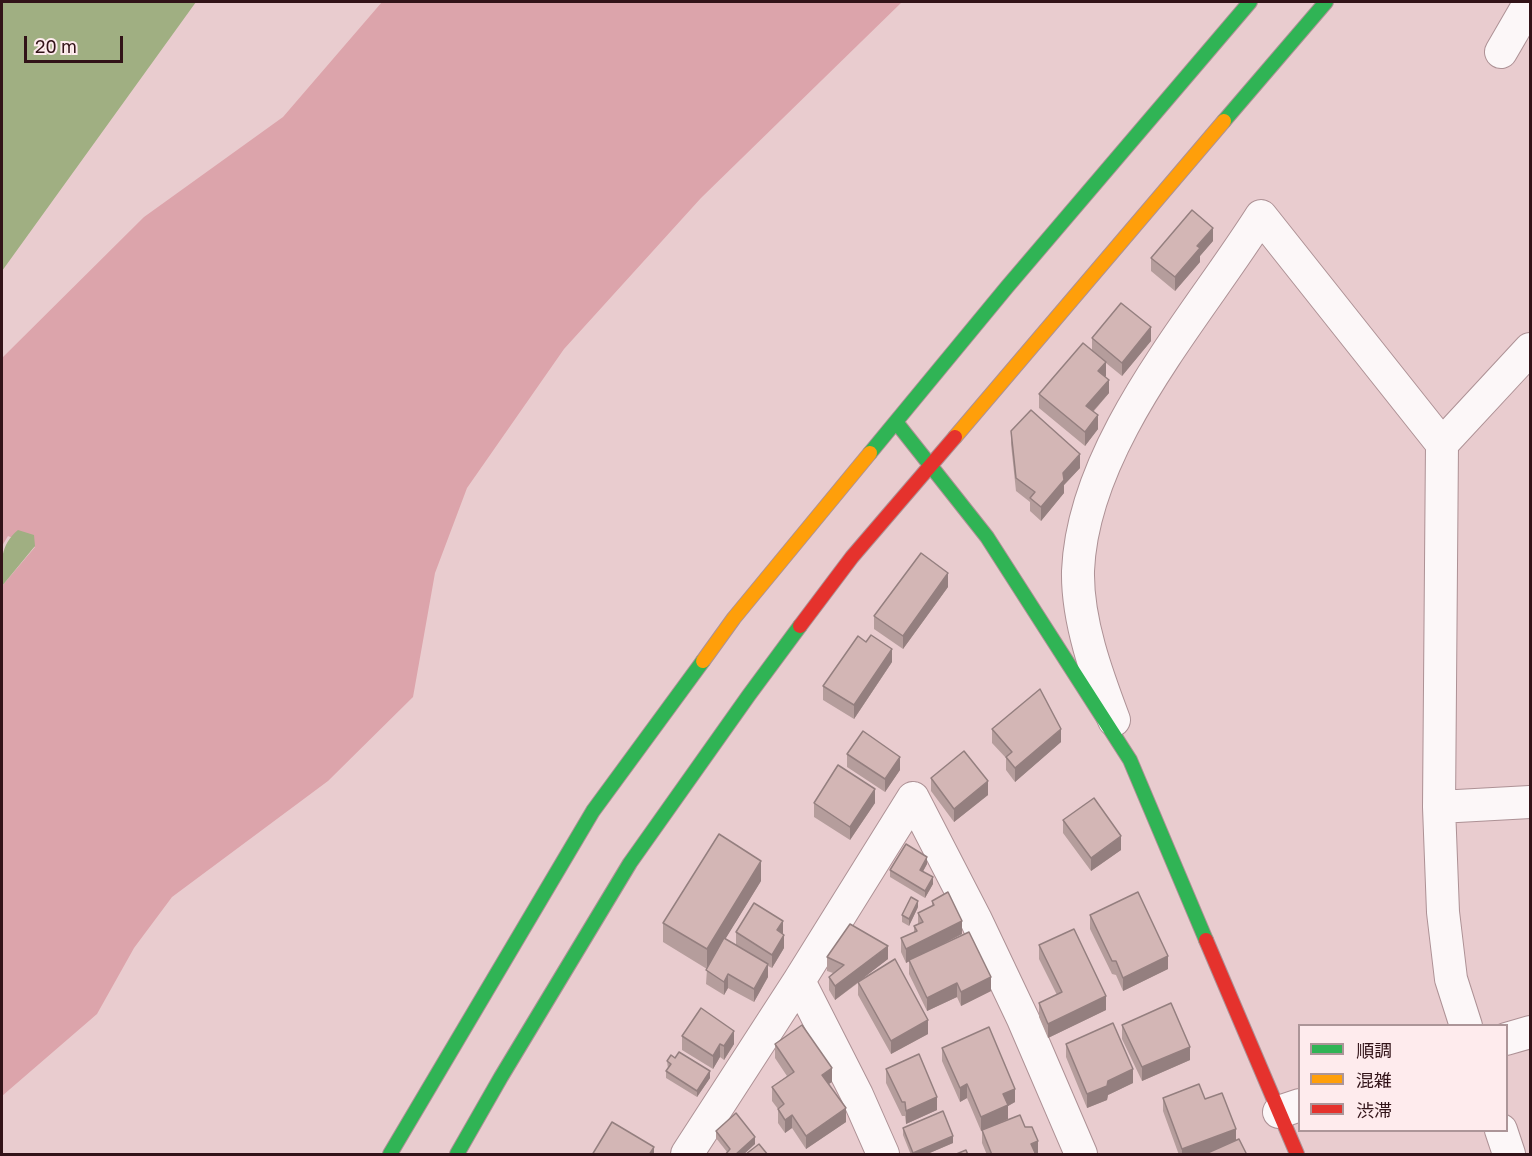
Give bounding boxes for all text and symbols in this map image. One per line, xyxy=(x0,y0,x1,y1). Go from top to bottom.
scale bar xyxy=(27,24,126,62)
text: 20 m xyxy=(35,35,77,57)
legend xyxy=(1298,1024,1508,1132)
text: 順調 xyxy=(1356,1039,1392,1061)
text: 混雑 xyxy=(1356,1069,1392,1091)
text: 渋滞 xyxy=(1356,1099,1392,1121)

